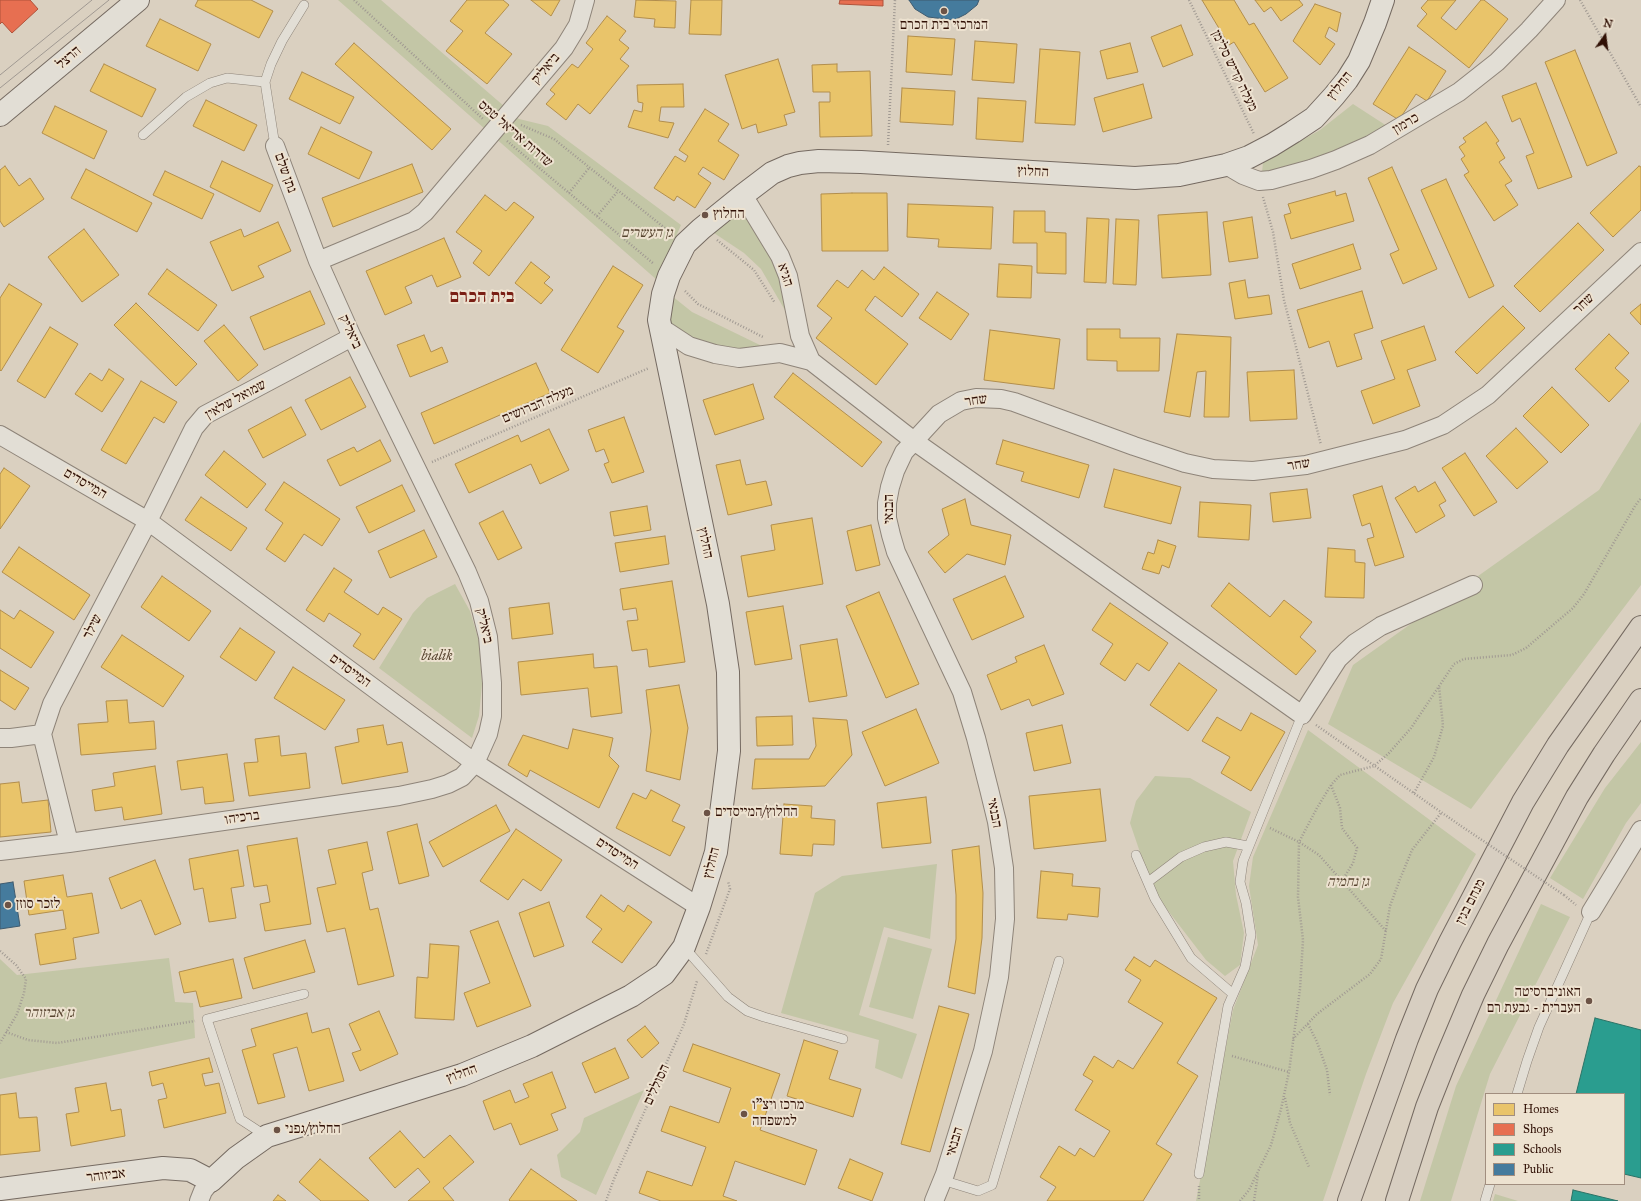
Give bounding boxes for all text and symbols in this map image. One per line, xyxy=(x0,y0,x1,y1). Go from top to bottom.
marker: המרכזי בית הכרם xyxy=(939,6,949,16)
north arrow xyxy=(1585,16,1625,56)
text: N xyxy=(1602,16,1614,31)
place label: המרכזי בית הכרם xyxy=(900,18,988,34)
street label: מעלה קדיש סלימן xyxy=(1207,28,1261,114)
street label: הרצל xyxy=(53,43,85,73)
street label: ביאליק xyxy=(528,50,564,88)
street label: החלוץ xyxy=(1324,68,1356,104)
street label: שדרות אריאל טמס xyxy=(474,97,556,171)
street label: כרמון xyxy=(1390,110,1422,138)
street label: נתן שלם xyxy=(270,151,300,195)
street label: החלוץ xyxy=(1017,163,1049,181)
place label: החלוץ xyxy=(713,207,745,223)
marker: החלוץ xyxy=(700,210,710,220)
park label: גן העשרים xyxy=(621,226,673,242)
street label: הגיא xyxy=(773,261,797,289)
district label: בית הכרם xyxy=(450,287,514,309)
street label: שחר xyxy=(1570,290,1598,318)
street label: ביאליק xyxy=(335,312,365,352)
street label: שמואל שלאין xyxy=(203,376,269,424)
street label: מעלה הברושים xyxy=(500,382,576,428)
street label: שחר xyxy=(963,391,989,411)
street label: שחר xyxy=(1286,455,1312,475)
street label: המייסדים xyxy=(60,465,110,503)
street label: הבנאי xyxy=(882,494,898,524)
street label: החלוץ xyxy=(693,526,717,560)
street label: ביאליק xyxy=(472,607,496,645)
street label: שילר xyxy=(80,612,106,642)
park label: bialik xyxy=(422,649,452,665)
street label: המייסדים xyxy=(326,650,374,692)
street label: הבנאי xyxy=(983,797,1005,829)
place label: החלוץ/המייסדים xyxy=(715,805,798,821)
street label: ברכיהו xyxy=(223,807,261,829)
marker: החלוץ/המייסדים xyxy=(702,808,712,818)
street label: המייסדים xyxy=(593,834,641,874)
street label: החלוץ xyxy=(700,846,724,880)
park label: גן נחמיה xyxy=(1327,875,1369,891)
street label: מנחם בגין xyxy=(1452,876,1490,928)
place label: לזכר סוזן xyxy=(16,897,60,913)
marker: לזכר סוזן xyxy=(3,900,13,910)
place label: האוניברסיטה העברית - גבעת רם xyxy=(1487,985,1581,1018)
marker: האוניברסיטה העברית - גבעת רם xyxy=(1584,996,1594,1006)
park label: גן אביזוהר xyxy=(24,1006,74,1022)
street label: החלוץ xyxy=(444,1061,480,1087)
street label: הסוללים xyxy=(640,1062,674,1108)
legend xyxy=(1485,1093,1625,1185)
place label: מרכז ויצ"ו למשפחה xyxy=(752,1098,804,1130)
text: Homes xyxy=(1523,1102,1559,1116)
marker: מרכז ויצ"ו למשפחה xyxy=(739,1109,749,1119)
place label: החלוץ/גפני xyxy=(285,1122,341,1138)
text: Shops xyxy=(1523,1122,1553,1136)
marker: החלוץ/גפני xyxy=(272,1125,282,1135)
street label: הבנאי xyxy=(943,1125,967,1159)
text: Schools xyxy=(1523,1142,1561,1156)
text: Public xyxy=(1523,1162,1554,1176)
street label: אביזוהר xyxy=(85,1165,127,1187)

